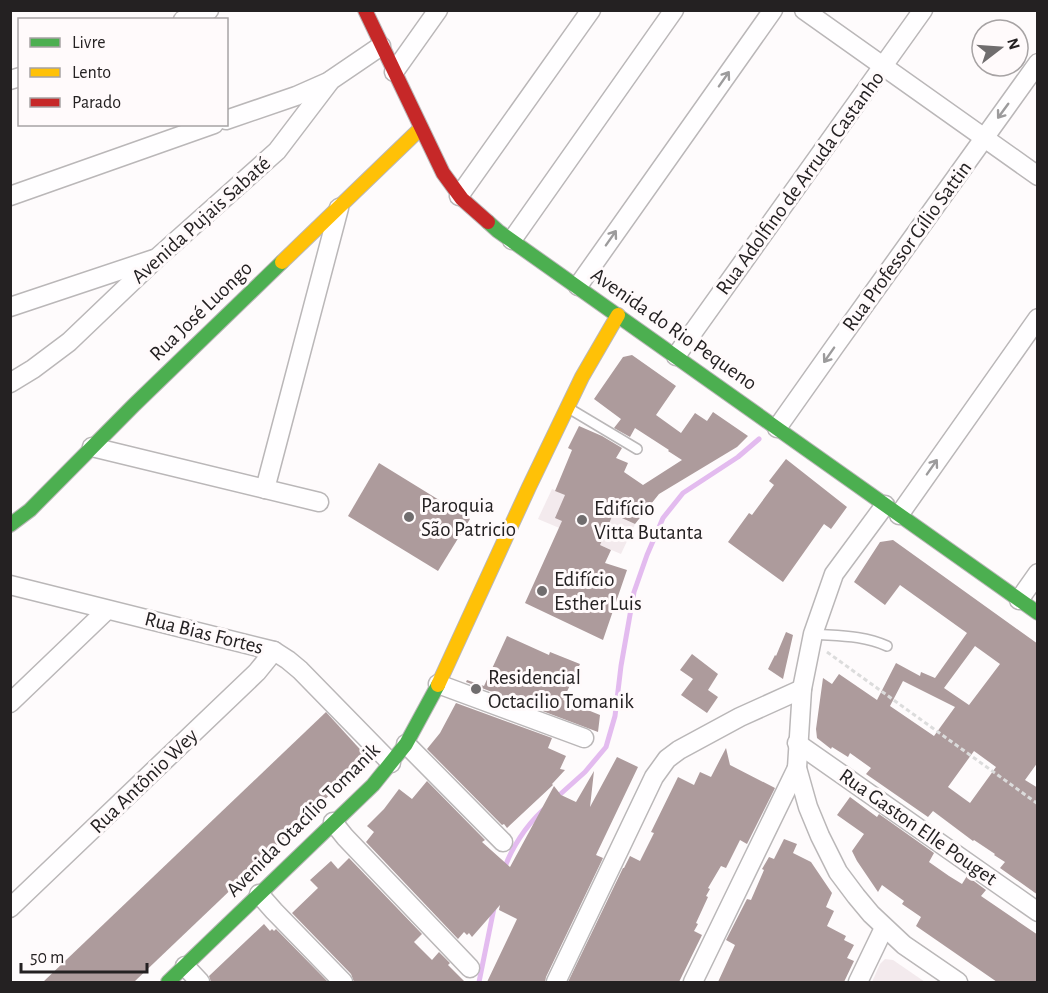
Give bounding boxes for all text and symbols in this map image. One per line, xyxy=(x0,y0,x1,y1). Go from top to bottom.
legend xyxy=(18,18,228,126)
north arrow xyxy=(970,18,1030,78)
text: Livre xyxy=(72,34,106,52)
text: N xyxy=(1004,36,1023,52)
text: Lento xyxy=(72,64,111,82)
street label: Rua Adolfino de Arruda Castanho xyxy=(712,67,888,299)
one-way arrow xyxy=(718,71,730,88)
text: Parado xyxy=(72,94,121,112)
one-way arrow xyxy=(997,102,1009,118)
street label: Avenida Pujais Sabaté xyxy=(128,152,274,288)
street label: Rua Professor Gílio Sattin xyxy=(838,157,976,335)
one-way arrow xyxy=(605,230,617,246)
street label: Rua José Luongo xyxy=(146,257,256,365)
street label: Avenida do Rio Pequeno xyxy=(587,264,761,394)
one-way arrow xyxy=(823,346,835,362)
one-way arrow xyxy=(926,460,939,476)
place label: Paroquia São Patricio xyxy=(421,495,516,540)
place label: Edifício Vitta Butanta xyxy=(594,498,703,543)
marker: Paroquia São Patricio xyxy=(402,510,416,524)
marker: Edifício Vitta Butanta xyxy=(575,513,589,527)
place label: Edifício Esther Luis xyxy=(554,569,642,614)
marker: Edifício Esther Luis xyxy=(535,584,549,598)
street label: Rua Bias Fortes xyxy=(143,608,265,658)
place label: Residencial Octacilio Tomanik xyxy=(488,667,634,712)
marker: Residencial Octacilio Tomanik xyxy=(469,682,483,696)
street label: Rua Antônio Wey xyxy=(86,725,202,837)
street label: Avenida Otacílio Tomanik xyxy=(222,739,384,901)
street label: Rua Gaston Elle Pouget xyxy=(835,765,1001,889)
scale bar xyxy=(21,936,147,974)
text: 50 m xyxy=(30,949,64,967)

